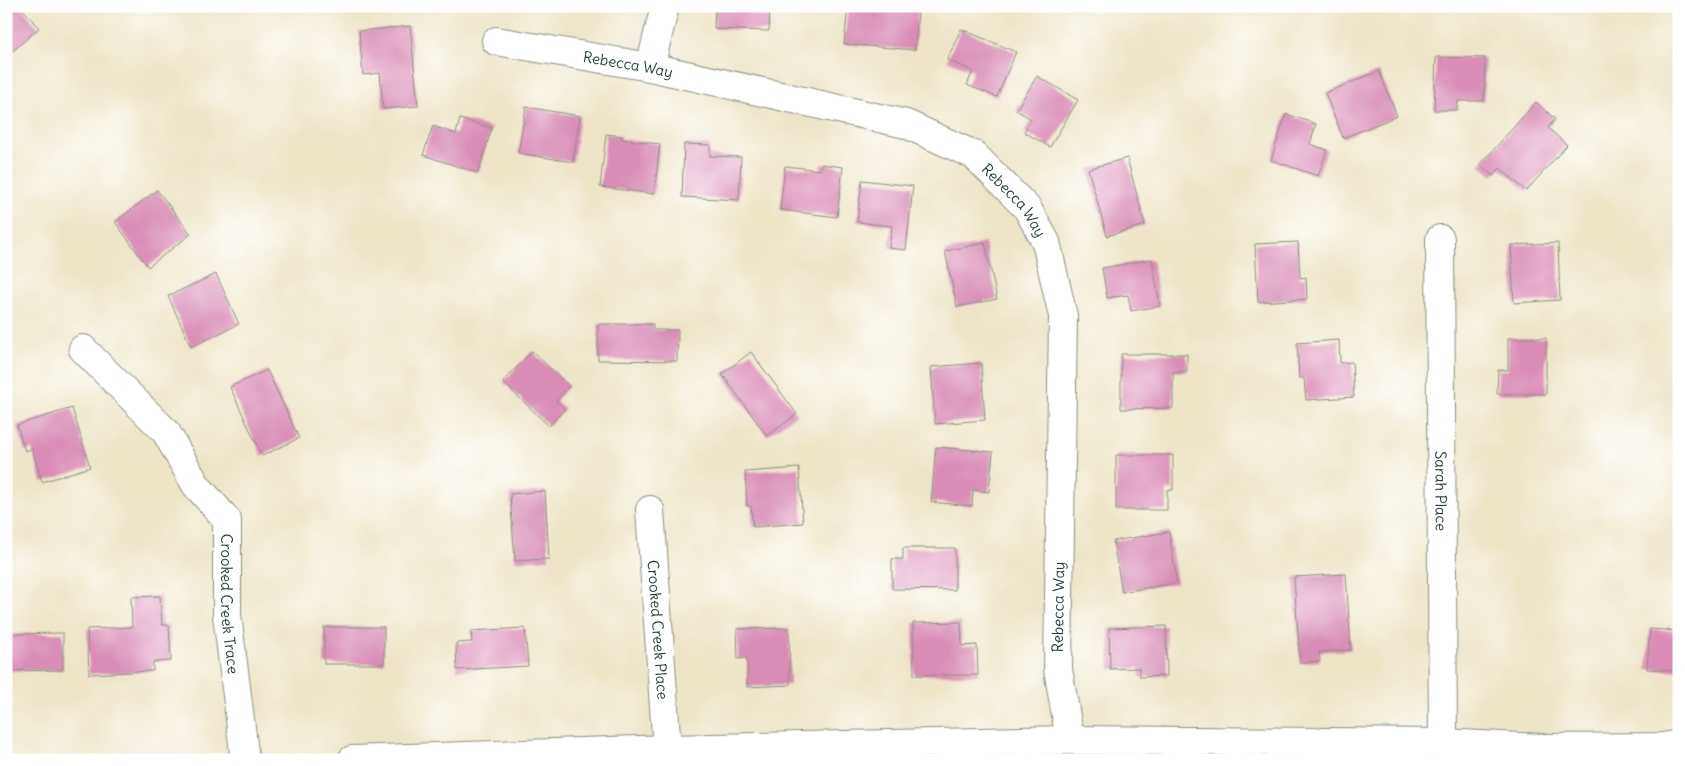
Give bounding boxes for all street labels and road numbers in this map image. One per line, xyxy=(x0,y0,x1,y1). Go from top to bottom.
street label: Rebecca Way xyxy=(582,46,675,81)
street label: Rebecca Way xyxy=(978,159,1051,240)
street label: Sarah Place xyxy=(1432,451,1451,531)
street label: Crooked Creek Trace xyxy=(218,534,244,675)
street label: Crooked Creek Place xyxy=(644,559,673,700)
street label: Rebecca Way xyxy=(1048,561,1068,653)

